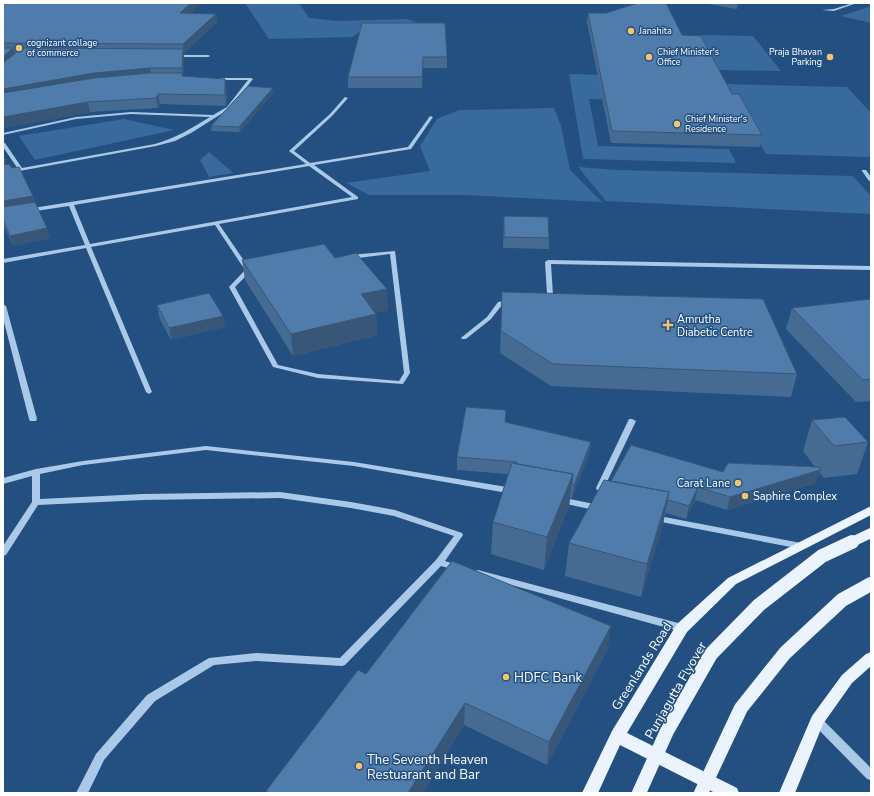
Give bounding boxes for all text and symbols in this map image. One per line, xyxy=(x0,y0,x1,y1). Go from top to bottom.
place label: Janahita xyxy=(638,25,672,37)
marker: Janahita xyxy=(626,26,636,36)
place label: cognizant collage of commerce xyxy=(27,37,97,59)
marker: cognizant collage of commerce xyxy=(14,43,24,53)
place label: Chief Minister's Office xyxy=(657,46,719,68)
place label: Praja Bhavan Parking xyxy=(769,46,822,68)
marker: Chief Minister's Office xyxy=(644,52,654,62)
marker: Praja Bhavan Parking xyxy=(825,52,835,62)
place label: Chief Minister's Residence xyxy=(685,113,747,135)
marker: Chief Minister's Residence xyxy=(672,119,682,129)
place label: Amrutha Diabetic Centre xyxy=(677,312,753,340)
marker: Amrutha Diabetic Centre xyxy=(662,319,674,331)
place label: Carat Lane xyxy=(677,476,730,491)
marker: Carat Lane xyxy=(733,478,743,488)
place label: Saphire Complex xyxy=(753,489,837,504)
marker: Saphire Complex xyxy=(740,491,750,501)
street label: Greenlands Road xyxy=(608,619,676,714)
street label: Punjagutta Flyover xyxy=(641,638,711,742)
place label: HDFC Bank xyxy=(514,669,583,687)
marker: HDFC Bank xyxy=(501,672,511,682)
place label: The Seventh Heaven Restuarant and Bar xyxy=(367,751,488,784)
marker: The Seventh Heaven Restuarant and Bar xyxy=(354,761,364,771)

